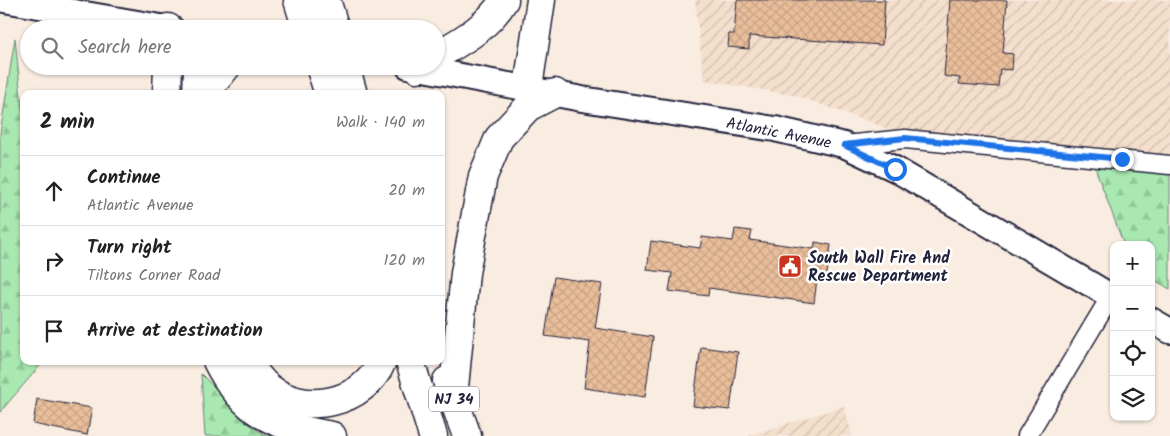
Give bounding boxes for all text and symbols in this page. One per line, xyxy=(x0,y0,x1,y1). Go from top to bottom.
search box xyxy=(20,20,445,75)
text: Search here xyxy=(78,33,172,63)
icon: search xyxy=(38,34,66,62)
text: 2 min xyxy=(40,106,95,139)
text: Walk · 140 m xyxy=(336,110,425,135)
street label: Atlantic Avenue xyxy=(724,111,833,156)
route end xyxy=(1111,148,1134,171)
route start xyxy=(884,158,907,181)
text: Continue xyxy=(87,163,160,193)
icon: ahead xyxy=(40,177,68,205)
text: 20 m xyxy=(389,178,425,203)
text: Atlantic Avenue xyxy=(87,193,194,218)
text: Turn right xyxy=(87,233,172,263)
map controls xyxy=(1110,241,1155,421)
button: + xyxy=(1110,241,1155,286)
place label: South Wall Fire And Rescue Department xyxy=(808,246,950,289)
icon: right xyxy=(40,247,68,275)
text: 120 m xyxy=(384,248,425,273)
public building icon: South Wall Fire And Rescue Department xyxy=(777,253,803,279)
text: Tiltons Corner Road xyxy=(87,263,220,288)
button: − xyxy=(1110,286,1155,331)
text: Arrive at destination xyxy=(87,316,263,346)
icon: arrive xyxy=(40,317,68,345)
button: locate xyxy=(1110,331,1155,376)
button: layers xyxy=(1110,376,1155,421)
road number: NJ 34 xyxy=(429,386,479,412)

